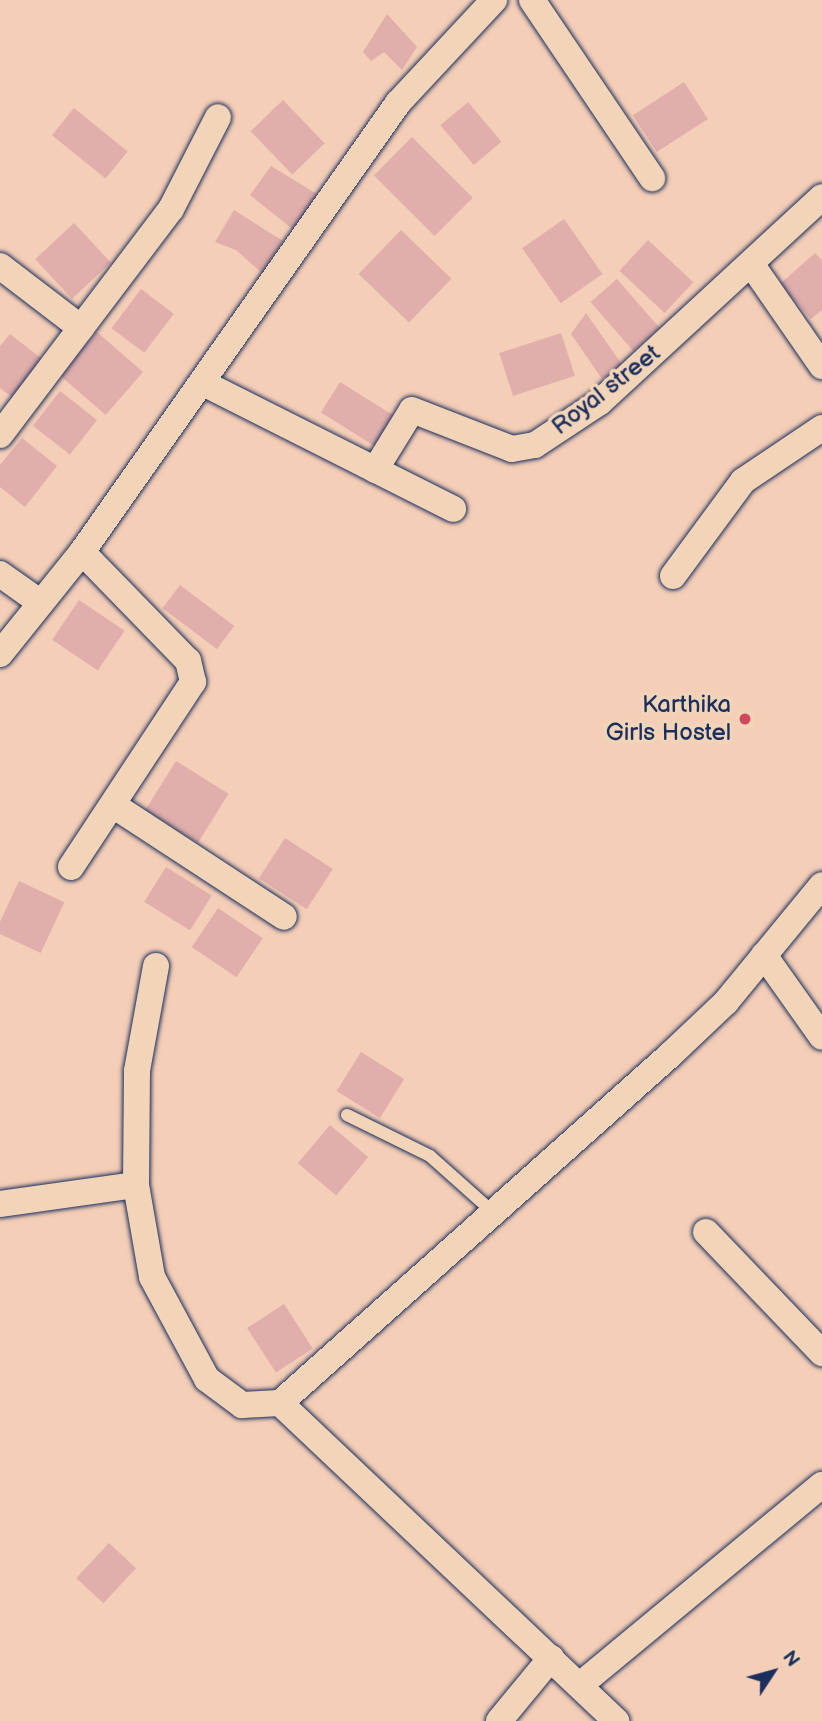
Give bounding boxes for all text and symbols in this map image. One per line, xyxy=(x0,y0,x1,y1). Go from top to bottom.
street label: Royal street xyxy=(546,339,666,441)
place label: Karthika Girls Hostel xyxy=(606,691,731,747)
marker: Karthika Girls Hostel xyxy=(737,711,753,727)
north arrow xyxy=(738,1637,808,1707)
text: N xyxy=(777,1647,804,1672)

